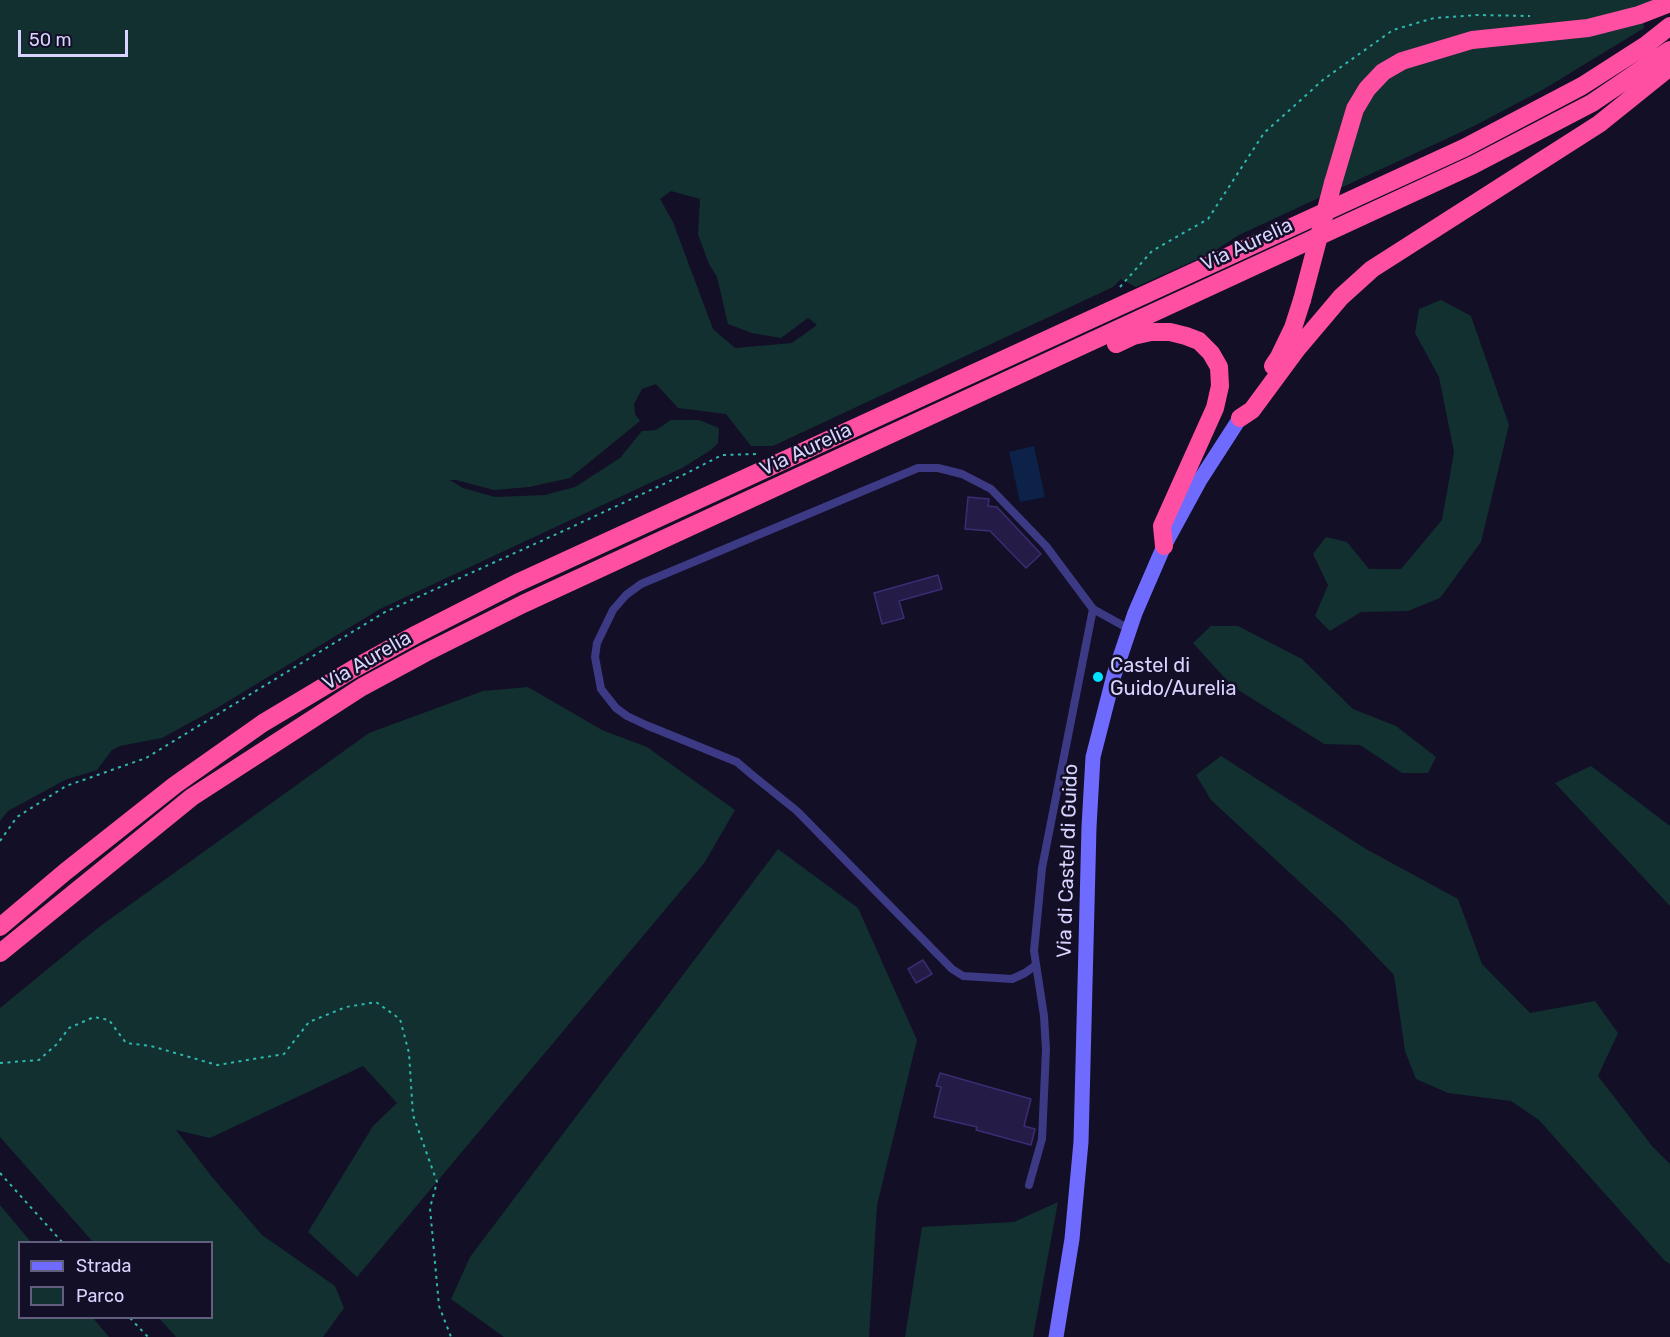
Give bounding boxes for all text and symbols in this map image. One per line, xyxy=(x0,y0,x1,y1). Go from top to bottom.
scale bar xyxy=(21,18,130,56)
text: 50 m xyxy=(29,29,72,51)
street label: Via Aurelia xyxy=(1197,213,1297,277)
street label: Via Aurelia xyxy=(756,418,856,482)
street label: Via Aurelia xyxy=(318,626,416,696)
place label: Castel di Guido/Aurelia xyxy=(1110,654,1237,701)
marker: Castel di Guido/Aurelia xyxy=(1091,670,1105,684)
street label: Via di Castel di Guido xyxy=(1053,763,1083,959)
legend xyxy=(18,1241,213,1319)
text: Strada xyxy=(76,1255,132,1277)
text: Parco xyxy=(76,1285,124,1307)

